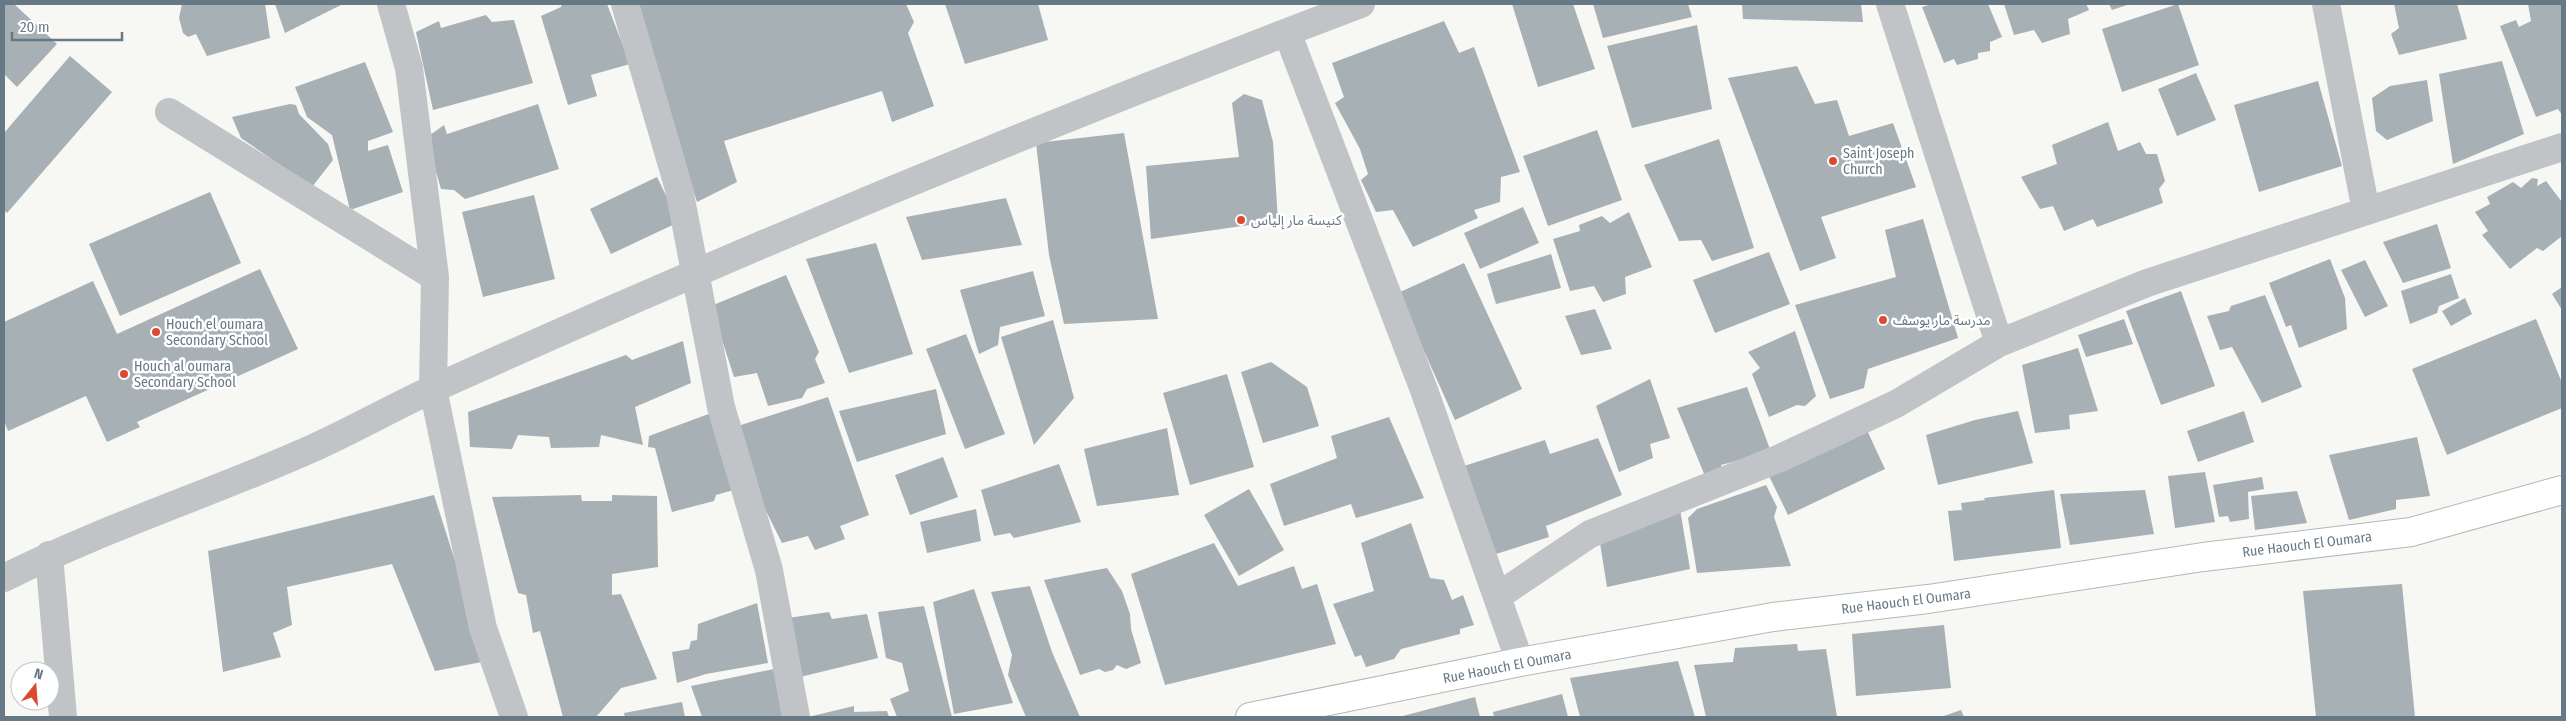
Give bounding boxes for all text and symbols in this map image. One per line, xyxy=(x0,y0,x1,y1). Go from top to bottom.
scale bar xyxy=(12,10,122,42)
text: 20 m xyxy=(20,18,50,36)
place label: Saint Joseph Church xyxy=(1843,145,1914,178)
marker: Saint Joseph Church xyxy=(1827,155,1839,167)
place label: كنيسة مار إلياس xyxy=(1251,212,1342,230)
marker: كنيسة مار إلياس xyxy=(1235,214,1247,226)
place label: مدرسة مار يوسف xyxy=(1893,312,1991,329)
marker: مدرسة مار يوسف xyxy=(1877,314,1889,326)
place label: Houch el oumara Secondary School xyxy=(166,316,268,349)
marker: Houch el oumara Secondary School xyxy=(150,326,162,338)
place label: Houch al oumara Secondary School xyxy=(134,358,236,391)
marker: Houch al oumara Secondary School xyxy=(118,368,130,380)
street label: Rue Haouch El Oumara xyxy=(2241,528,2373,561)
street label: Rue Haouch El Oumara xyxy=(1840,585,1972,618)
street label: Rue Haouch El Oumara xyxy=(1441,646,1573,687)
north arrow xyxy=(10,661,60,711)
text: N xyxy=(32,665,45,683)

